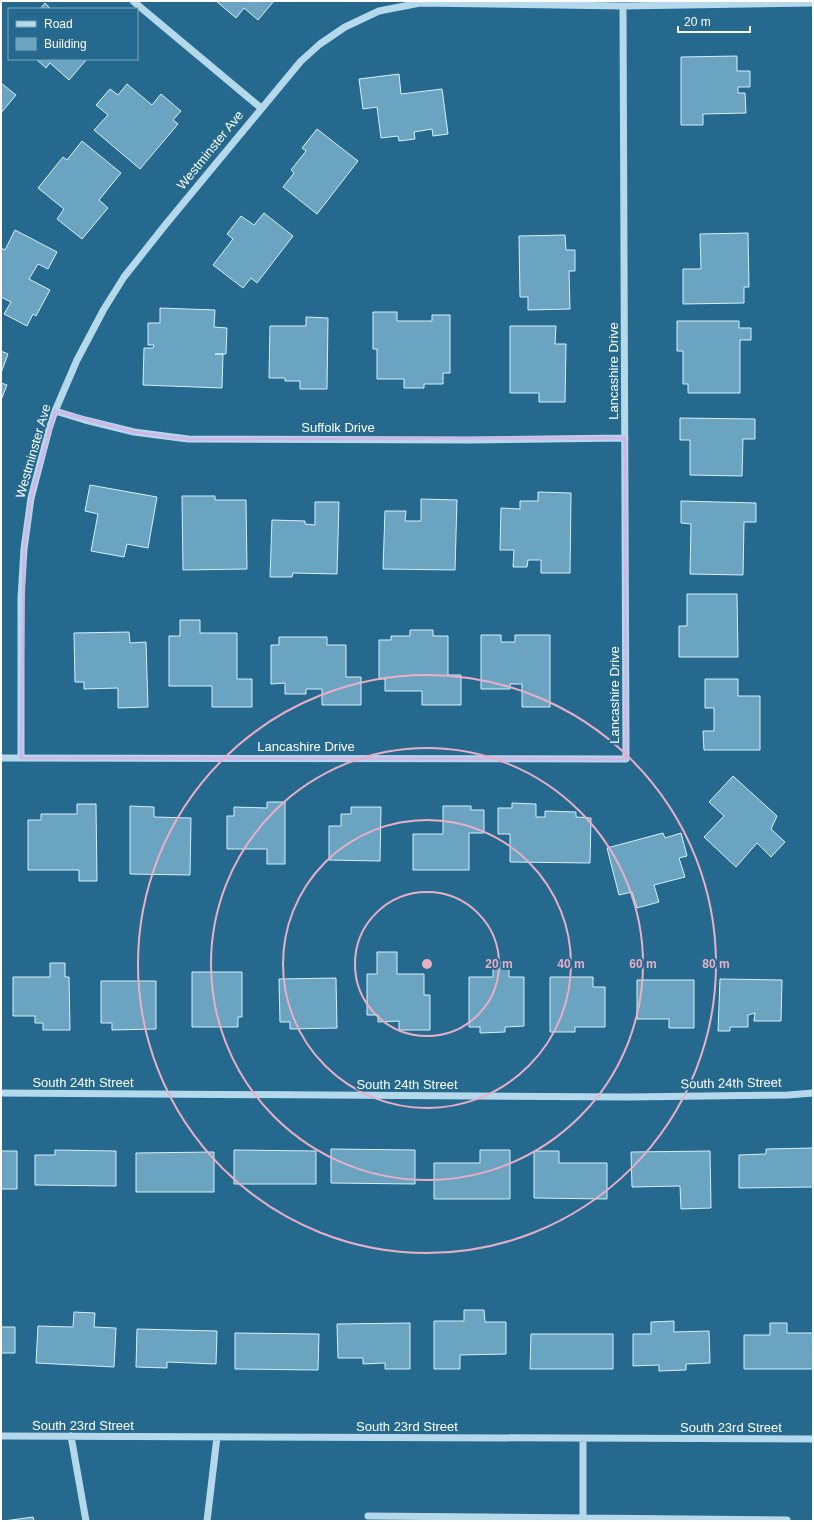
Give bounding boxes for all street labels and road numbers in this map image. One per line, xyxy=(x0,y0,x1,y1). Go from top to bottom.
street label: Westminster Ave xyxy=(174,108,246,192)
street label: Lancashire Drive xyxy=(606,322,621,420)
street label: Westminster Ave xyxy=(12,402,54,500)
street label: Suffolk Drive xyxy=(301,420,375,435)
street label: Lancashire Drive xyxy=(607,646,622,744)
street label: Lancashire Drive xyxy=(257,739,355,754)
street label: South 24th Street xyxy=(32,1075,134,1090)
street label: South 24th Street xyxy=(680,1075,782,1091)
street label: South 24th Street xyxy=(356,1077,458,1092)
street label: South 23rd Street xyxy=(32,1418,134,1433)
street label: South 23rd Street xyxy=(356,1419,458,1434)
street label: South 23rd Street xyxy=(680,1420,782,1435)

